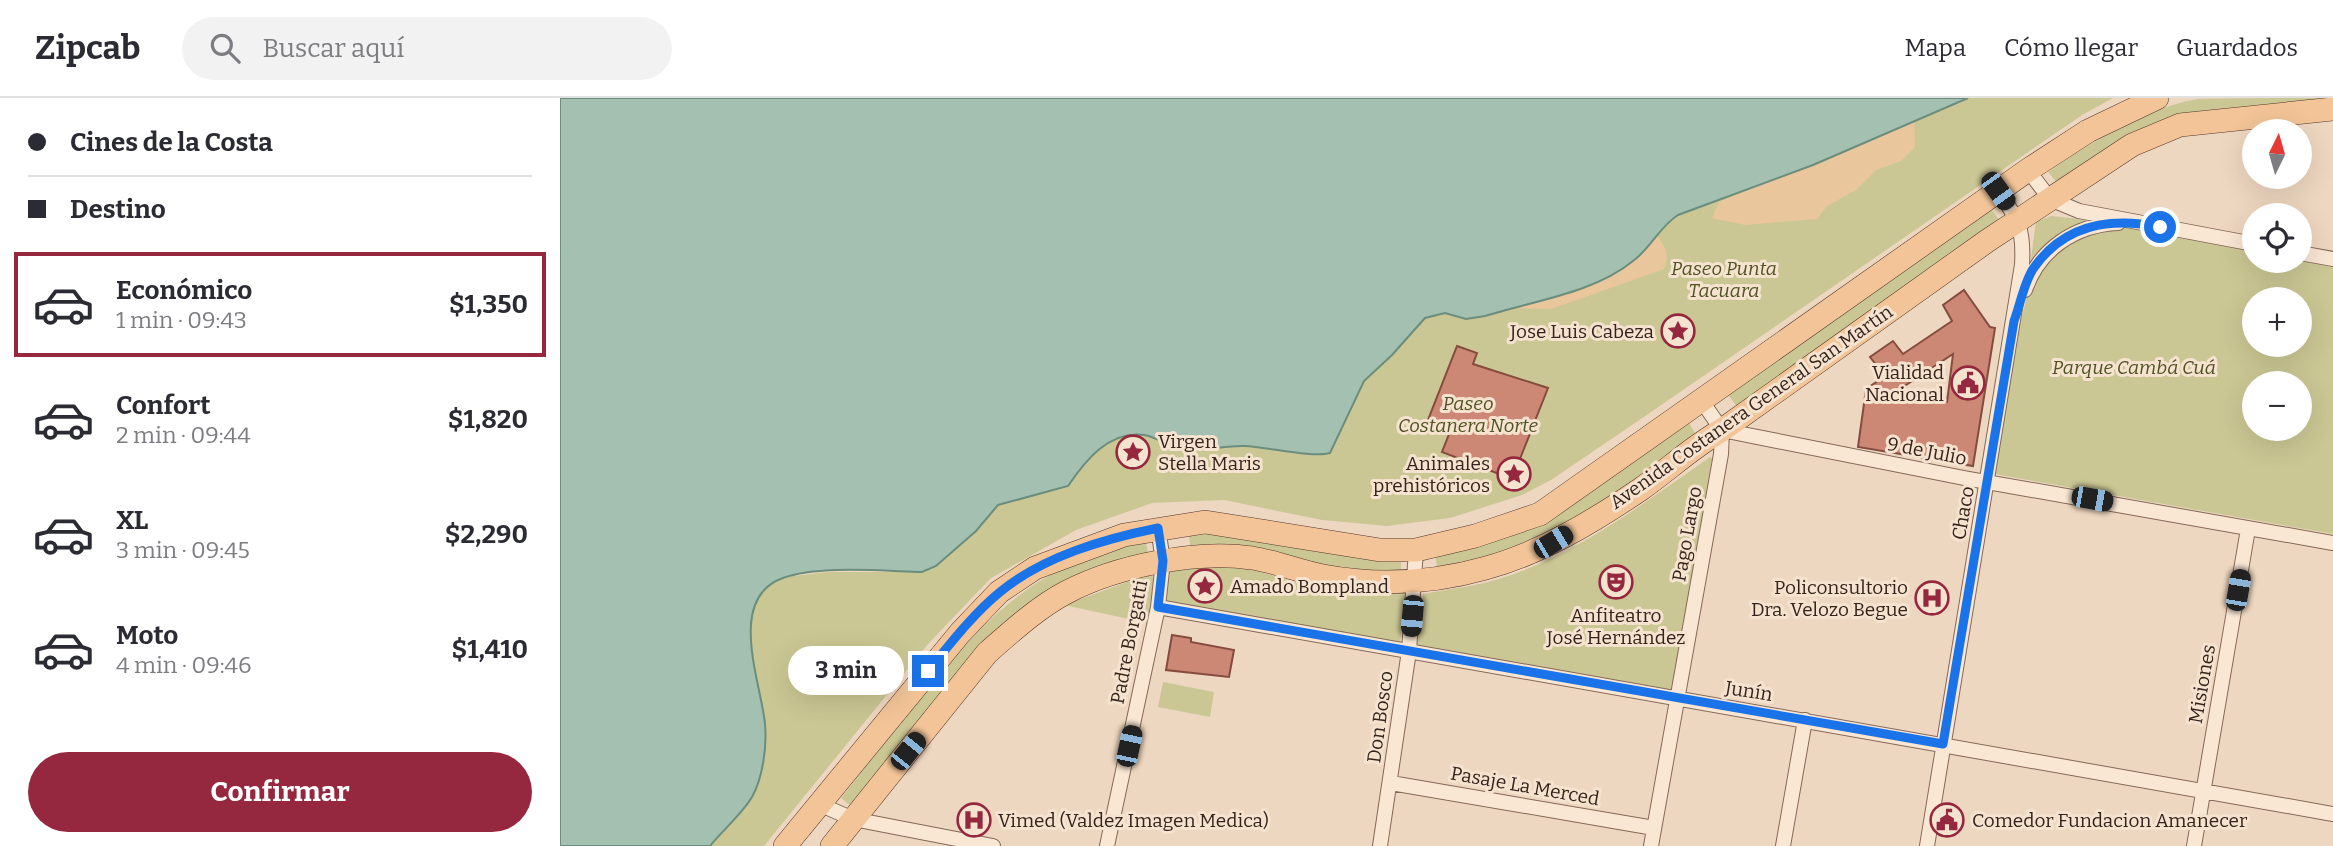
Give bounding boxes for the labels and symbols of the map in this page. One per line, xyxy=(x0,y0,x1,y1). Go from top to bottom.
north arrow xyxy=(2242,119,2312,189)
car xyxy=(1978,168,2019,214)
route start xyxy=(2144,211,2176,243)
park label: Paseo Punta Tacuara xyxy=(1671,257,1777,302)
street label: Avenida Costanera General San Martín xyxy=(1605,300,1897,514)
place icon: Jose Luis Cabeza xyxy=(1659,312,1697,350)
place label: Jose Luis Cabeza xyxy=(1509,320,1655,343)
park label: Parque Cambá Cuá xyxy=(2052,356,2216,379)
place label: Vialidad Nacional xyxy=(1865,361,1944,406)
public building icon: Vialidad Nacional xyxy=(1949,364,1987,402)
park label: Paseo Costanera Norte xyxy=(1398,392,1538,437)
place label: Virgen Stella Maris xyxy=(1158,430,1261,475)
street label: 9 de Julio xyxy=(1885,432,1969,470)
place icon: Virgen Stella Maris xyxy=(1114,433,1152,471)
place label: Animales prehistóricos xyxy=(1373,452,1490,497)
place icon: Animales prehistóricos xyxy=(1495,455,1533,493)
street label: Chaco xyxy=(1947,484,1979,542)
street label: Pago Largo xyxy=(1667,485,1707,583)
car xyxy=(2070,485,2115,513)
car xyxy=(1530,522,1577,562)
theatre icon: Anfiteatro José Hernández xyxy=(1597,563,1635,601)
place icon: Amado Bompland xyxy=(1186,567,1224,605)
car xyxy=(2225,567,2252,613)
place label: Amado Bompland xyxy=(1230,575,1389,598)
place label: Policonsultorio Dra. Velozo Begue xyxy=(1751,576,1908,621)
street label: Padre Borgatti xyxy=(1106,578,1152,706)
hospital icon: Policonsultorio Dra. Velozo Begue xyxy=(1913,579,1951,617)
car xyxy=(1400,594,1425,638)
place label: Anfiteatro José Hernández xyxy=(1546,604,1685,649)
street label: Misiones xyxy=(2184,643,2220,725)
callout: 3 min xyxy=(788,646,904,696)
route end xyxy=(912,655,944,687)
street label: Don Bosco xyxy=(1362,669,1398,764)
street label: Junín xyxy=(1723,676,1774,706)
car xyxy=(1115,723,1144,769)
car xyxy=(887,728,930,774)
street label: Pasaje La Merced xyxy=(1449,762,1601,810)
hospital icon: Vimed (Valdez Imagen Medica) xyxy=(955,801,993,839)
public building icon: Comedor Fundacion Amanecer xyxy=(1928,801,1966,839)
place label: Vimed (Valdez Imagen Medica) xyxy=(998,809,1269,832)
place label: Comedor Fundacion Amanecer xyxy=(1972,809,2248,832)

